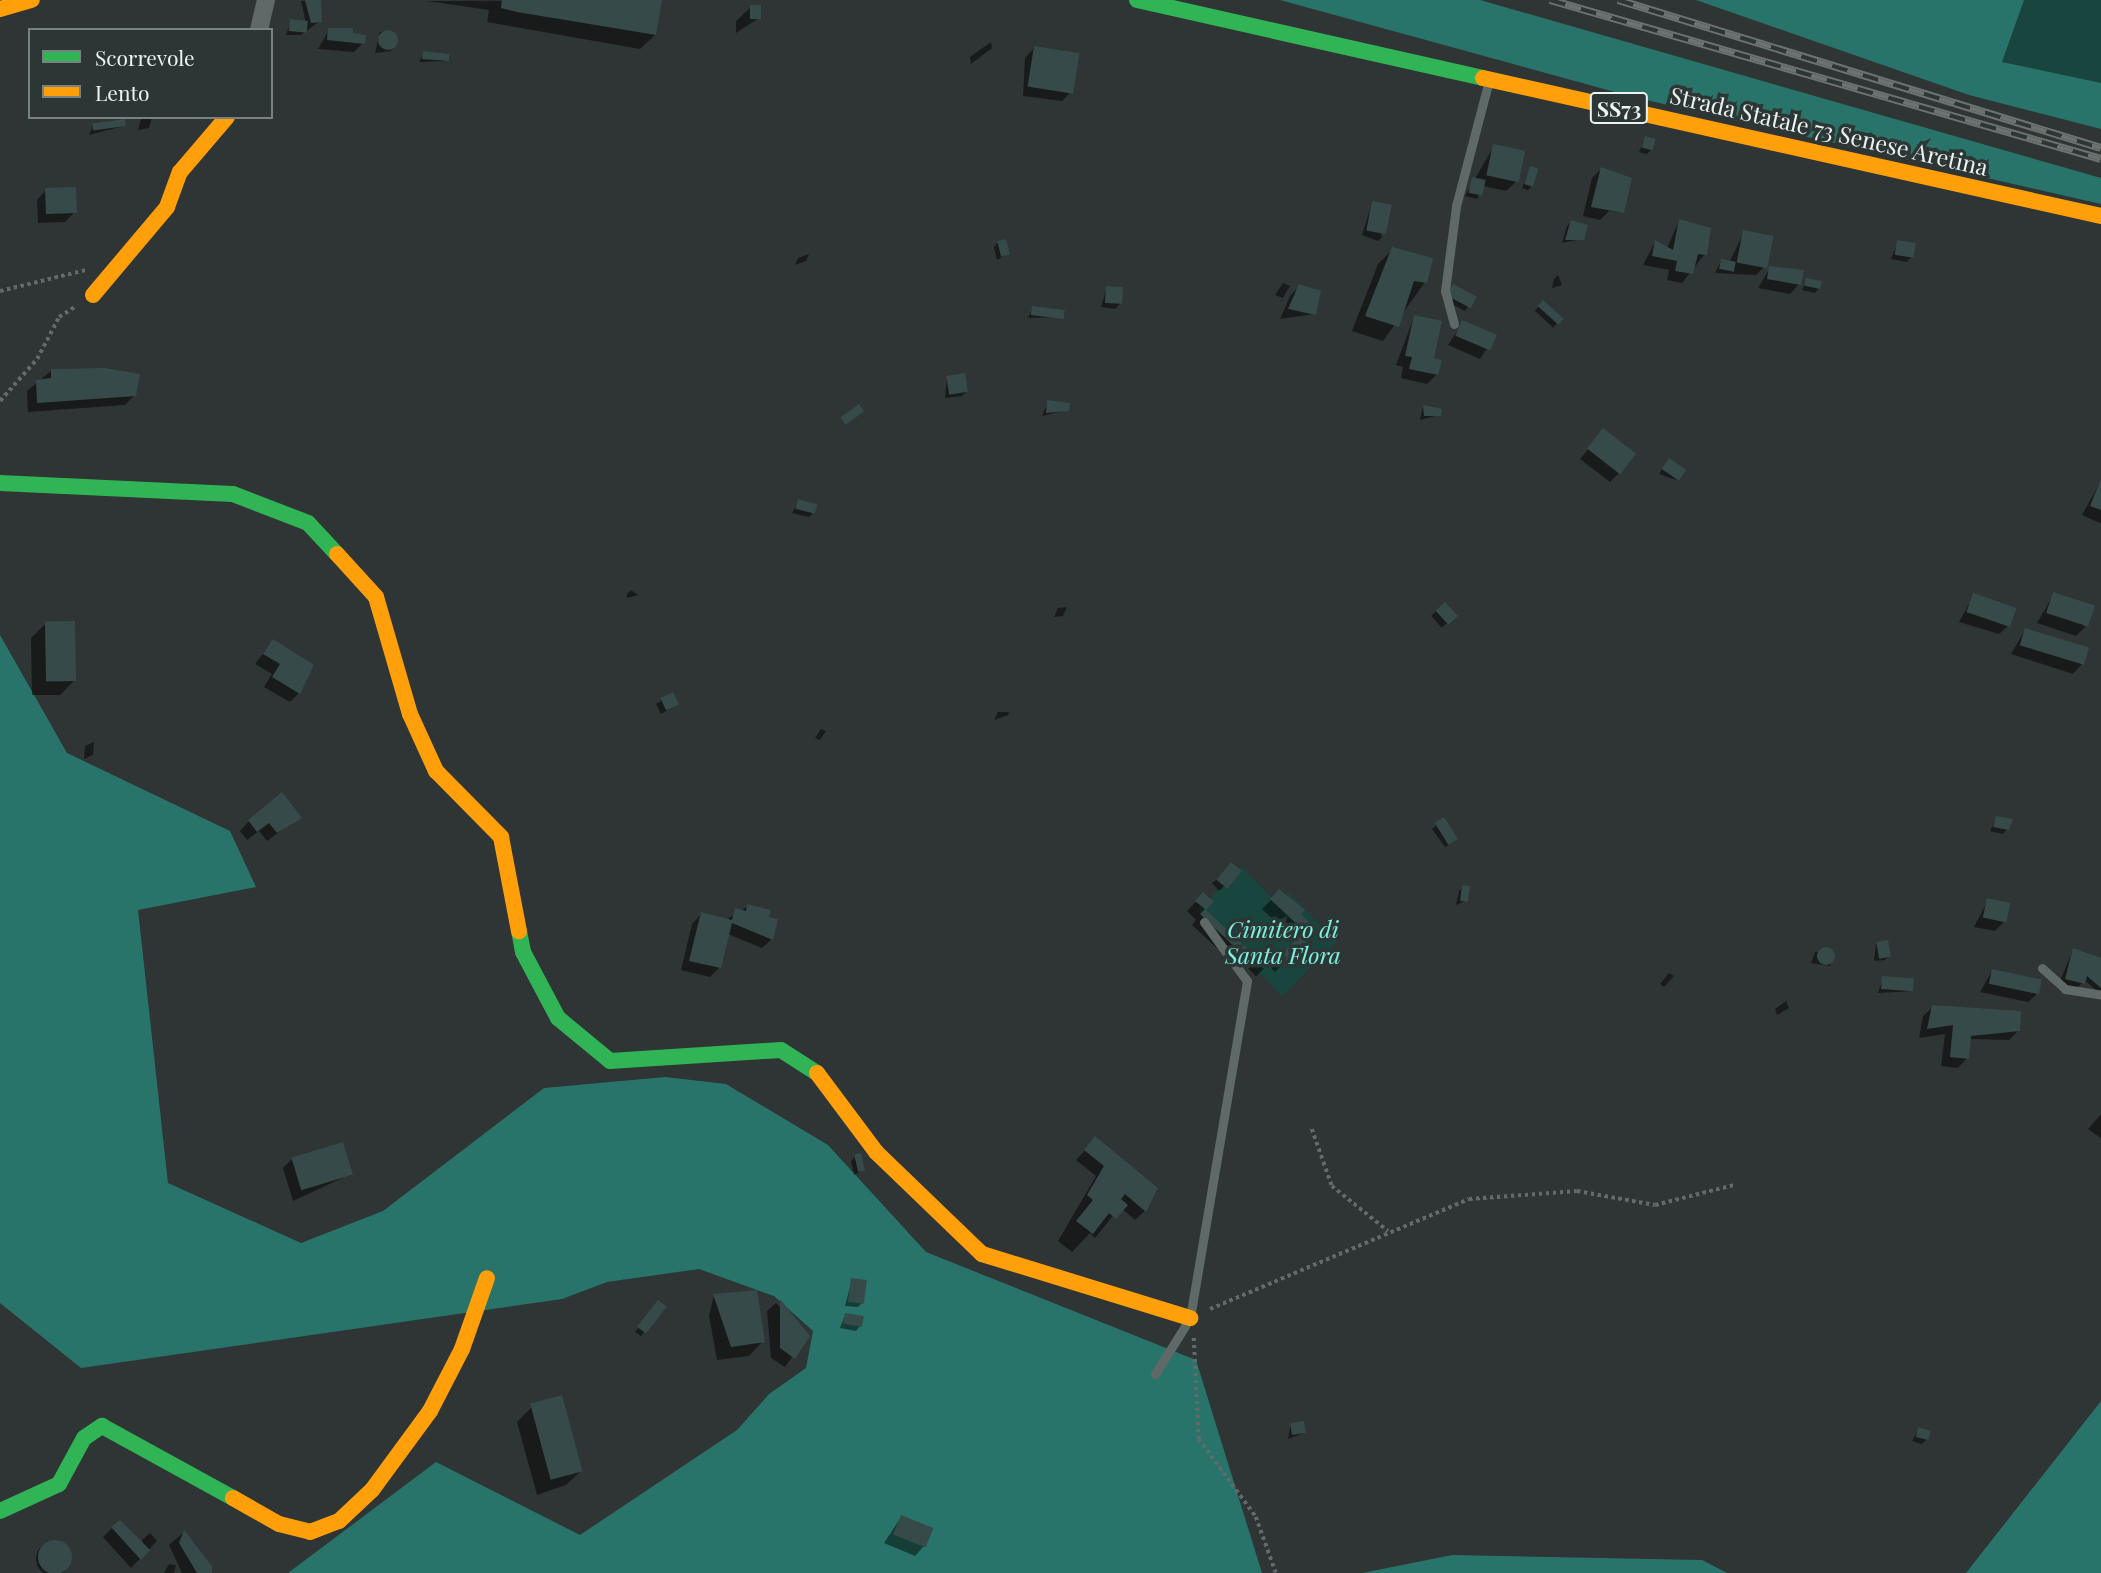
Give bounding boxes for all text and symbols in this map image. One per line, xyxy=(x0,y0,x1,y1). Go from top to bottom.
legend xyxy=(28,28,273,119)
text: Scorrevole xyxy=(95,43,195,71)
text: Lento xyxy=(95,78,149,106)
street label: Strada Statale 73 Senese Aretina xyxy=(1667,81,1991,181)
road number: SS73 xyxy=(1589,90,1649,126)
park label: Cimitero di Santa Flora xyxy=(1225,915,1341,969)

